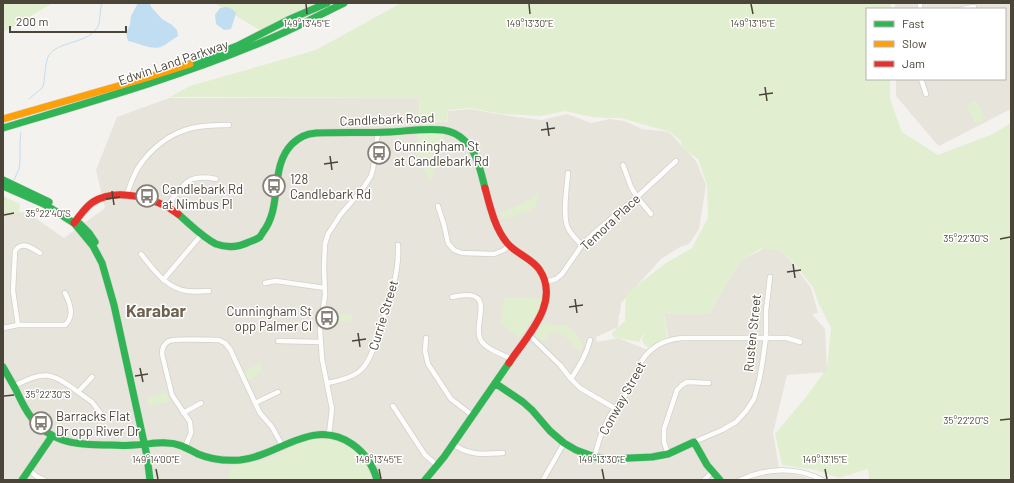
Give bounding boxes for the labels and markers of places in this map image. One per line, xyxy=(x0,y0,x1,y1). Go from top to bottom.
place label: Cunningham St at Candlebark Rd xyxy=(394,138,489,169)
bus stop icon: Cunningham St at Candlebark Rd xyxy=(366,140,392,166)
place label: 128 Candlebark Rd xyxy=(290,171,371,202)
bus stop icon: 128 Candlebark Rd xyxy=(261,173,287,199)
place label: Candlebark Rd at Nimbus Pl xyxy=(162,181,243,212)
bus stop icon: Candlebark Rd at Nimbus Pl xyxy=(134,183,160,209)
place label: Cunningham St opp Palmer Cl xyxy=(227,303,312,334)
bus stop icon: Cunningham St opp Palmer Cl xyxy=(314,305,340,331)
place label: Barracks Flat Dr opp River Dr xyxy=(56,408,140,439)
bus stop icon: Barracks Flat Dr opp River Dr xyxy=(28,410,54,436)

